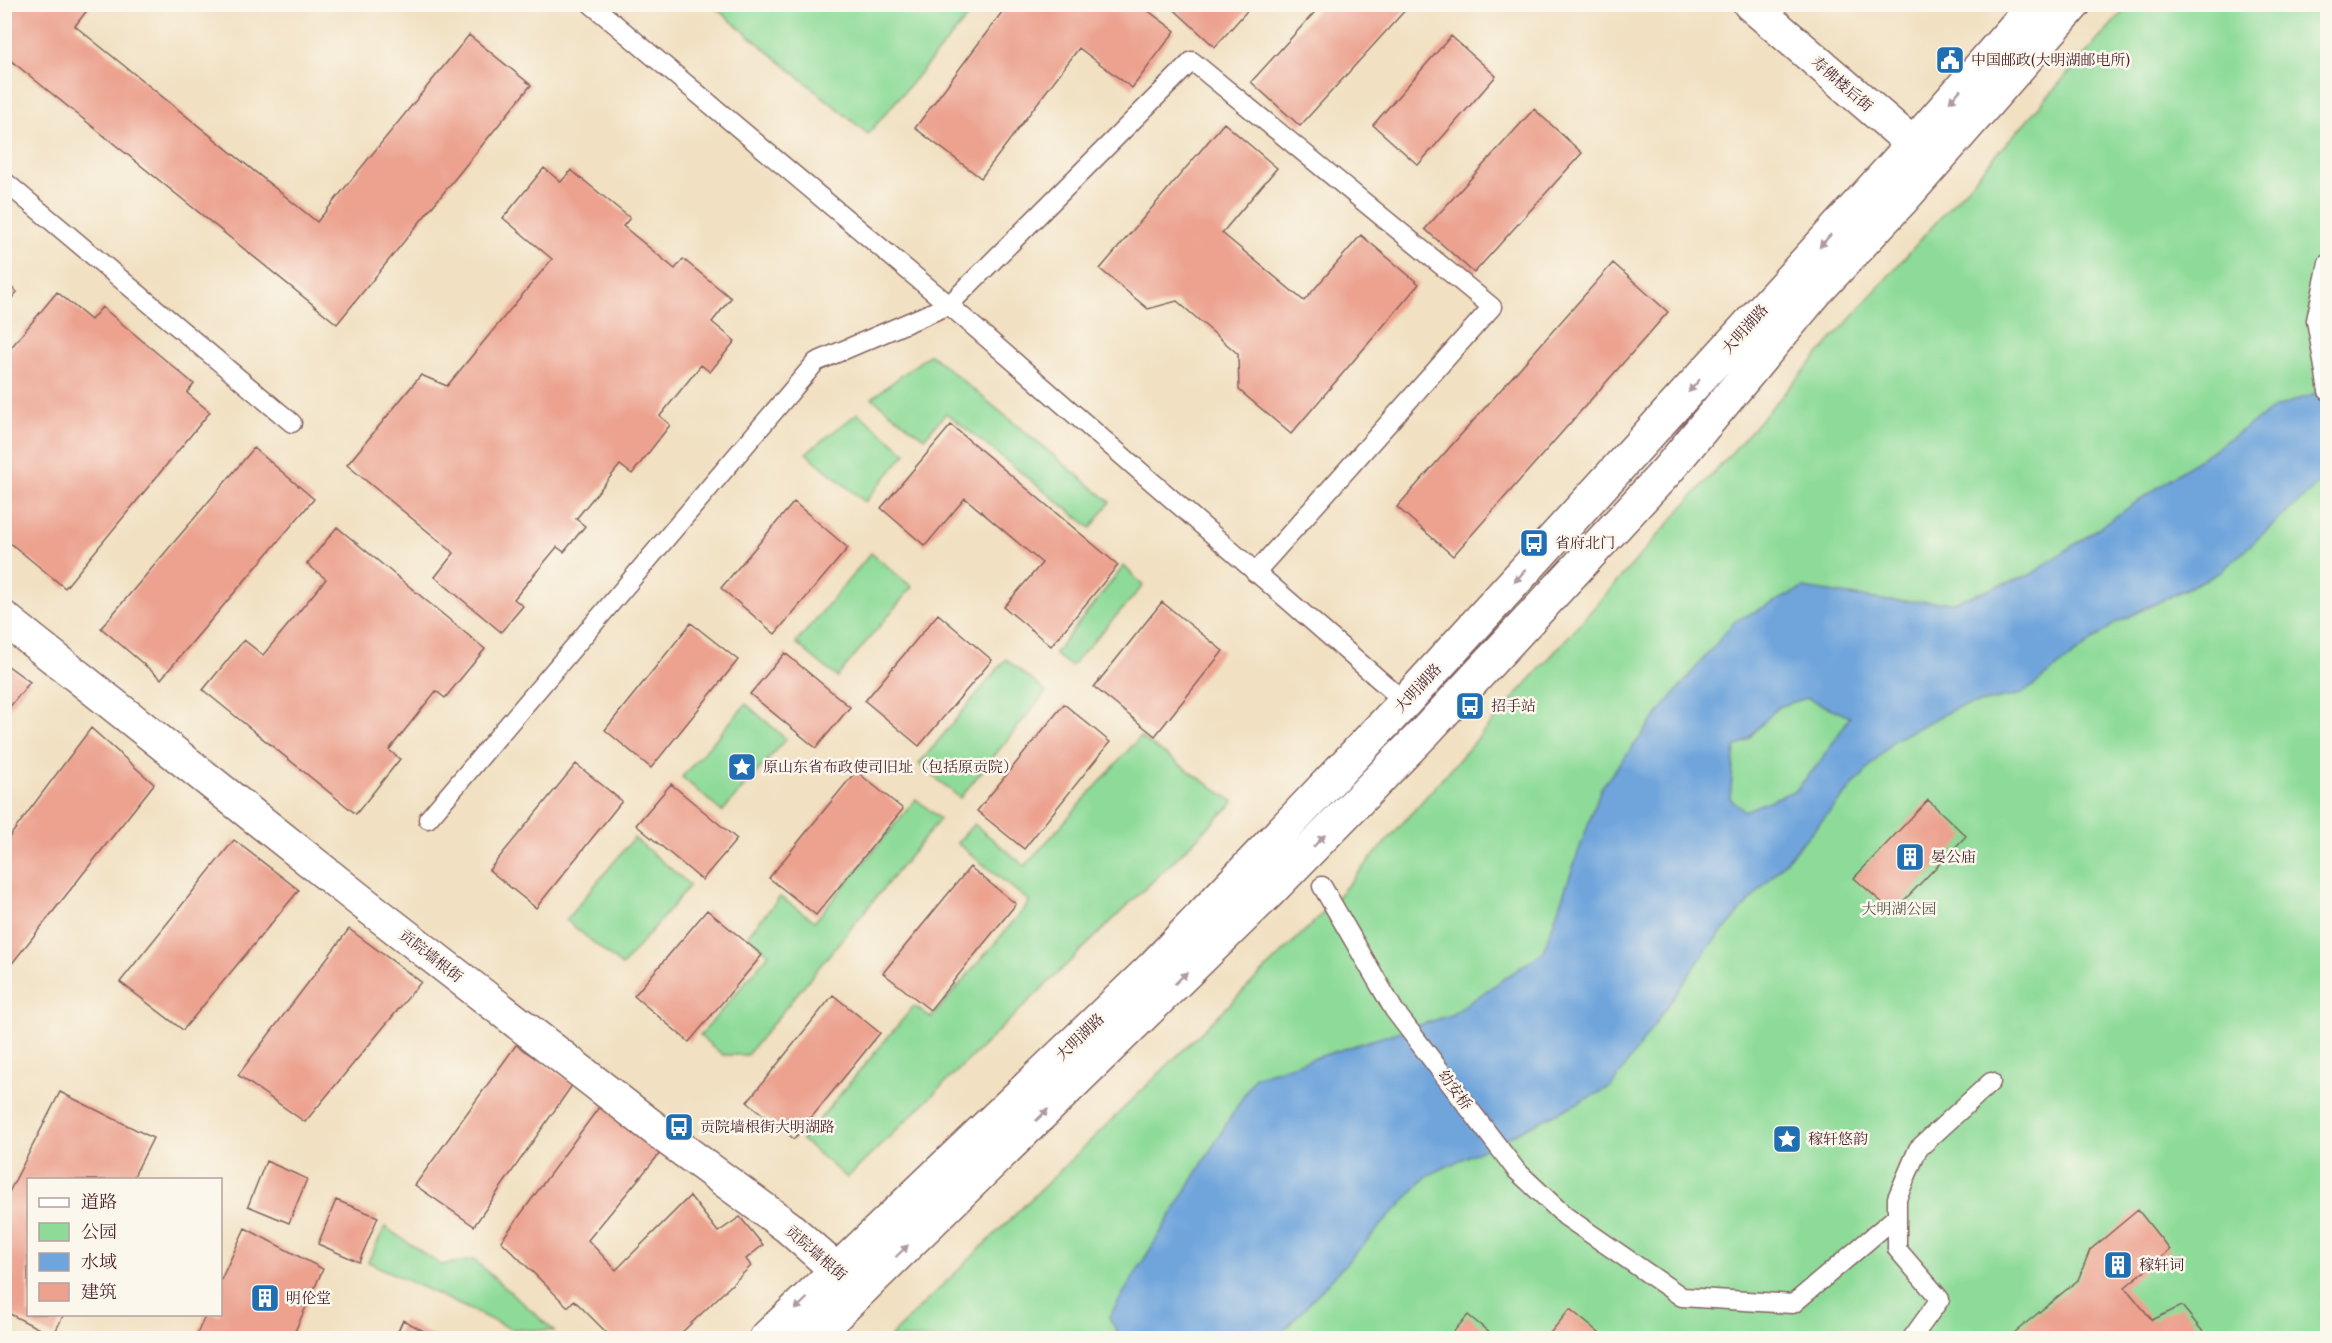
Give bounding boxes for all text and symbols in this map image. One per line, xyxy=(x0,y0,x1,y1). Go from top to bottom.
public building icon: 中国邮政(大明湖邮电所) xyxy=(1934,44,1966,76)
place label: 中国邮政(大明湖邮电所) xyxy=(1971,50,2130,69)
street label: 寿佛楼后街 xyxy=(1808,52,1877,115)
one-way arrow xyxy=(1949,88,1962,103)
one-way arrow xyxy=(1819,233,1832,248)
street label: 大明湖路 xyxy=(1717,300,1772,357)
one-way arrow xyxy=(1687,378,1701,393)
bus stop icon: 省府北门 xyxy=(1518,527,1550,559)
place label: 省府北门 xyxy=(1555,533,1615,552)
one-way arrow xyxy=(1514,568,1527,583)
street label: 大明湖路 xyxy=(1390,659,1445,716)
bus stop icon: 招手站 xyxy=(1454,690,1486,722)
place label: 招手站 xyxy=(1491,696,1536,715)
place icon: 原山东省布政使司旧址（包括原贡院） xyxy=(726,751,758,783)
place label: 原山东省布政使司旧址（包括原贡院） xyxy=(763,757,1018,776)
one-way arrow xyxy=(1312,834,1326,848)
building icon: 晏公庙 xyxy=(1894,841,1926,873)
place label: 晏公庙 xyxy=(1931,847,1976,866)
park label: 大明湖公园 xyxy=(1861,899,1937,918)
street label: 贡院墙根街 xyxy=(396,925,467,986)
one-way arrow xyxy=(1174,972,1188,986)
street label: 大明湖路 xyxy=(1051,1009,1108,1064)
street label: 幼安桥 xyxy=(1434,1066,1477,1113)
one-way arrow xyxy=(1034,1108,1048,1122)
bus stop icon: 贡院墙根街大明湖路 xyxy=(663,1111,695,1143)
place label: 贡院墙根街大明湖路 xyxy=(700,1117,835,1136)
place icon: 稼轩悠韵 xyxy=(1771,1123,1803,1155)
place label: 稼轩悠韵 xyxy=(1808,1129,1868,1148)
legend xyxy=(27,1178,222,1316)
text: 道路 xyxy=(81,1191,117,1213)
text: 公园 xyxy=(81,1221,117,1243)
street label: 贡院墙根街 xyxy=(782,1221,851,1284)
one-way arrow xyxy=(895,1244,909,1258)
building icon: 稼轩词 xyxy=(2102,1249,2134,1281)
text: 水域 xyxy=(81,1251,117,1273)
place label: 稼轩词 xyxy=(2139,1255,2184,1274)
text: 建筑 xyxy=(81,1281,117,1303)
building icon: 明伦堂 xyxy=(249,1282,281,1314)
place label: 明伦堂 xyxy=(286,1288,331,1307)
one-way arrow xyxy=(795,1297,809,1311)

